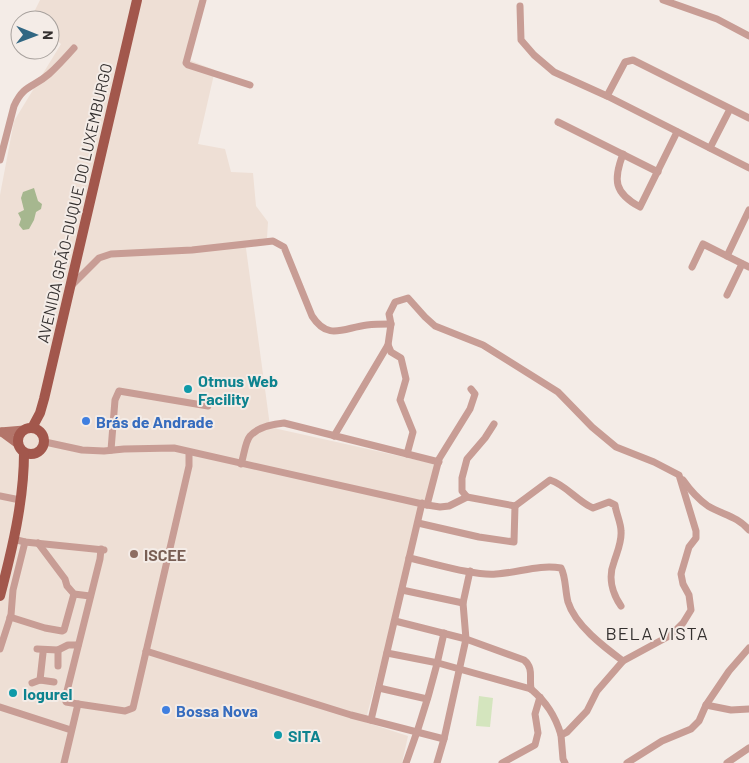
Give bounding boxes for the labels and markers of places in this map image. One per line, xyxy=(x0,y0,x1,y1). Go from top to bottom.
place label: Otmus Web Facility xyxy=(198,371,278,408)
marker: Otmus Web Facility xyxy=(182,383,194,395)
place label: Brás de Andrade xyxy=(96,412,214,431)
marker: Brás de Andrade xyxy=(80,415,92,427)
place label: ISCEE xyxy=(144,545,186,564)
marker: ISCEE xyxy=(128,548,140,560)
place label: Iogurel xyxy=(23,684,72,703)
marker: Iogurel xyxy=(7,687,19,699)
place label: Bossa Nova xyxy=(176,701,258,720)
marker: Bossa Nova xyxy=(160,704,172,716)
place label: SITA xyxy=(288,726,321,745)
marker: SITA xyxy=(272,729,284,741)

